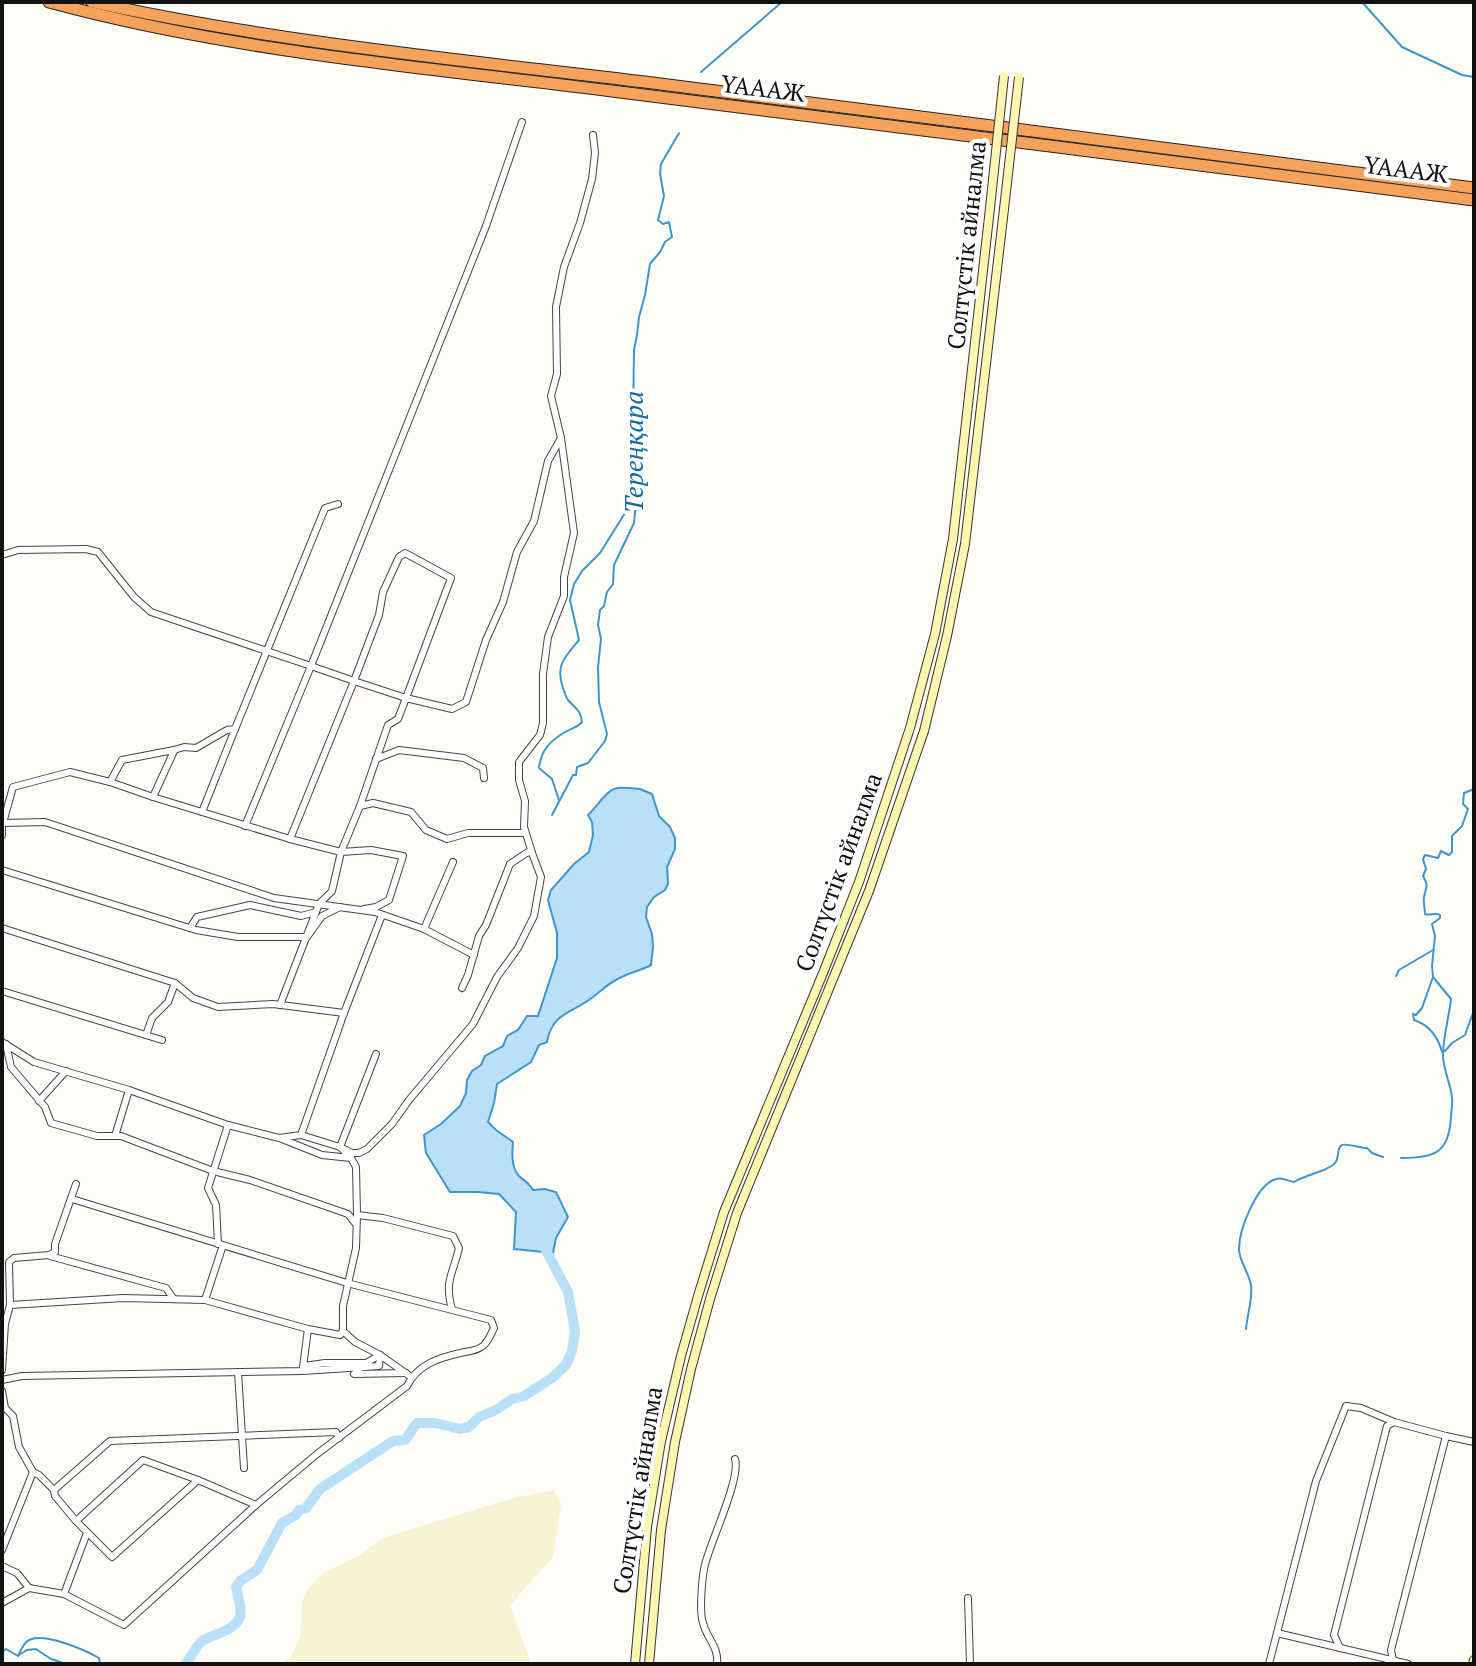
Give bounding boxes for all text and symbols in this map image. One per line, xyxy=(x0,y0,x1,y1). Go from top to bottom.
street label: ҮАААЖ xyxy=(719,67,807,109)
street label: Солтүстік айналма xyxy=(939,139,993,351)
street label: ҮАААЖ xyxy=(1362,148,1450,190)
water label: Тереңқара xyxy=(616,391,650,513)
street label: Солтүстік айналма xyxy=(787,768,889,976)
street label: Солтүстік айналма xyxy=(605,1384,669,1596)

